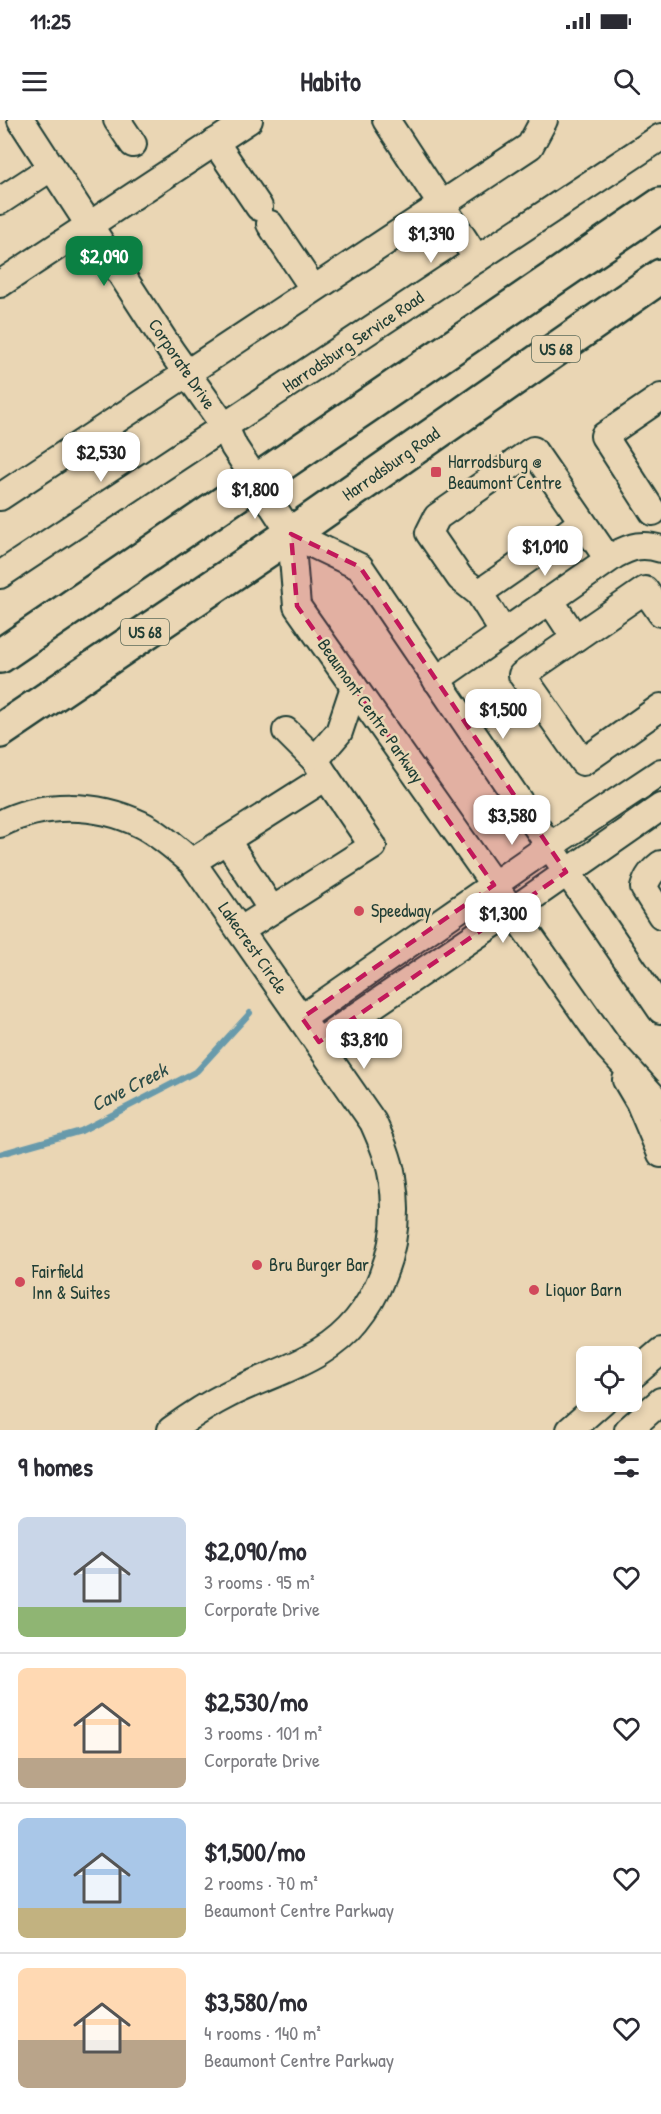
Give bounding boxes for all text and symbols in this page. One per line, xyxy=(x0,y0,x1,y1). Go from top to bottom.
text: 11:25 xyxy=(30,6,71,36)
text: Habito xyxy=(300,63,361,99)
icon: menu xyxy=(18,65,51,98)
icon: search xyxy=(610,65,643,98)
pin: $1,390 xyxy=(382,213,480,264)
text: $1,390 xyxy=(408,219,454,246)
pin: $2,090 xyxy=(55,236,153,287)
text: $2,090 xyxy=(80,242,128,269)
street label: Harrodsburg Service Road xyxy=(277,285,428,398)
street label: Corporate Drive xyxy=(143,313,222,414)
road number: US 68 xyxy=(532,336,580,362)
street label: Harrodsburg Road xyxy=(337,421,444,506)
pin: $2,530 xyxy=(52,432,150,483)
text: $2,530 xyxy=(76,438,126,465)
place label: Harrodsburg @ Beaumont Centre xyxy=(448,449,562,495)
marker: Harrodsburg @ Beaumont Centre xyxy=(429,465,443,479)
pin: $1,800 xyxy=(206,469,304,520)
text: $1,800 xyxy=(231,475,279,502)
pin: $1,010 xyxy=(496,526,594,577)
text: $1,010 xyxy=(522,532,568,559)
road number: US 68 xyxy=(121,619,169,645)
street label: Beaumont Centre Parkway xyxy=(312,633,431,788)
pin: $1,500 xyxy=(454,689,552,740)
text: $1,500 xyxy=(479,695,527,722)
pin: $3,580 xyxy=(463,795,561,846)
text: $3,580 xyxy=(487,801,537,828)
pin: $1,300 xyxy=(454,893,552,944)
street label: Lakecrest Circle xyxy=(213,897,294,999)
place label: Speedway xyxy=(371,898,432,923)
text: $1,300 xyxy=(479,899,527,926)
marker: Speedway xyxy=(352,904,366,918)
pin: $3,810 xyxy=(315,1019,413,1070)
text: $3,810 xyxy=(340,1025,388,1052)
water label: Cave Creek xyxy=(86,1055,173,1117)
place label: Bru Burger Bar xyxy=(269,1252,369,1277)
marker: Bru Burger Bar xyxy=(250,1258,264,1272)
place label: Fairfield Inn & Suites xyxy=(31,1259,110,1305)
marker: Fairfield Inn & Suites xyxy=(13,1275,27,1289)
place label: Liquor Barn xyxy=(546,1277,622,1302)
marker: Liquor Barn xyxy=(527,1283,541,1297)
map controls xyxy=(576,1346,642,1412)
button: locate xyxy=(576,1346,642,1412)
text: 9 homes xyxy=(18,1449,93,1484)
icon: filters xyxy=(610,1450,643,1483)
text: $2,090/mo xyxy=(204,1533,307,1568)
icon: home xyxy=(66,1541,138,1613)
icon: heart xyxy=(610,1561,643,1594)
text: 3 rooms · 95 m² xyxy=(204,1568,314,1595)
text: Corporate Drive xyxy=(204,1595,320,1622)
text: $2,530/mo xyxy=(204,1684,308,1719)
icon: home xyxy=(66,1692,138,1764)
icon: heart xyxy=(610,1712,643,1745)
text: 3 rooms · 101 m² xyxy=(204,1719,322,1746)
text: Corporate Drive xyxy=(204,1746,320,1773)
text: $1,500/mo xyxy=(204,1834,305,1869)
icon: home xyxy=(66,1842,138,1914)
icon: heart xyxy=(610,1862,643,1895)
text: 2 rooms · 70 m² xyxy=(204,1869,318,1896)
text: Beaumont Centre Parkway xyxy=(204,1896,394,1923)
text: $3,580/mo xyxy=(204,1984,307,2019)
icon: home xyxy=(66,1992,138,2064)
icon: heart xyxy=(610,2012,643,2045)
text: 4 rooms · 140 m² xyxy=(204,2019,321,2046)
text: Beaumont Centre Parkway xyxy=(204,2046,394,2073)

